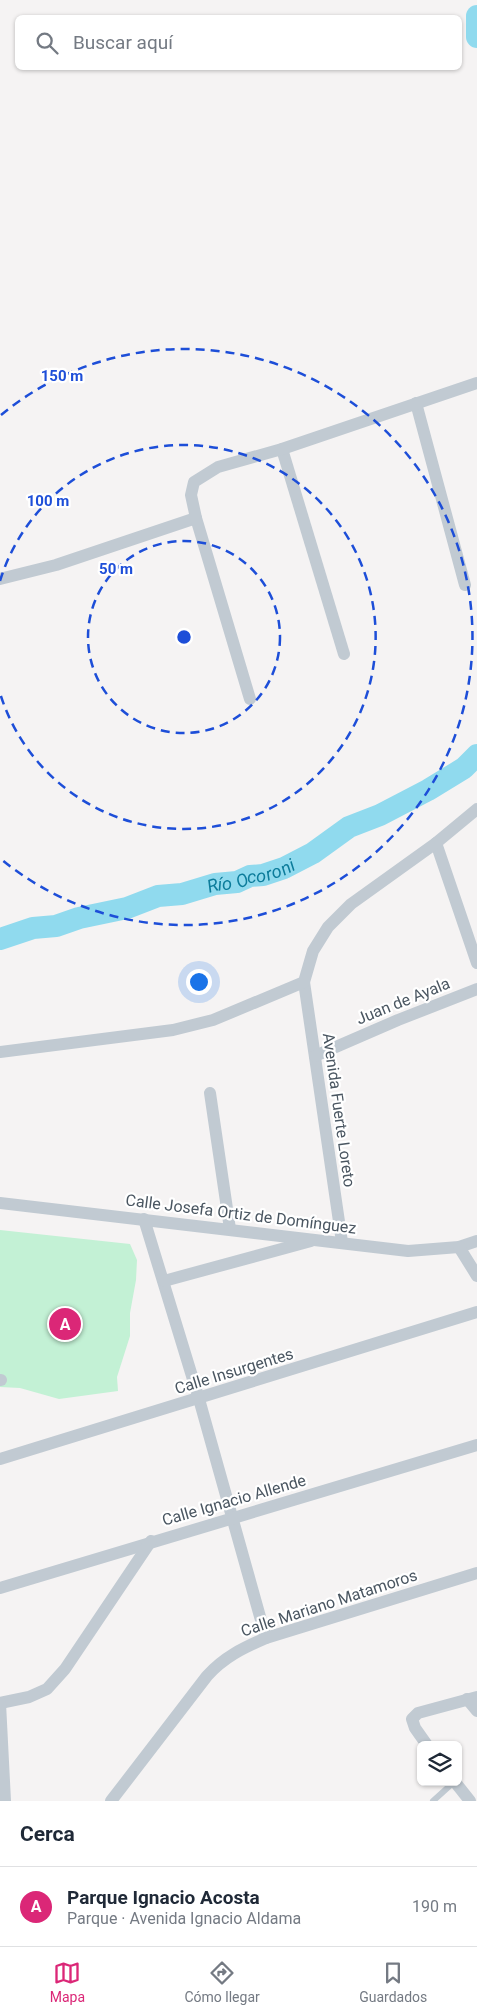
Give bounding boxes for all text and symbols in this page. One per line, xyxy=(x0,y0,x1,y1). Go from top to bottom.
search box xyxy=(15,15,462,70)
icon: search xyxy=(33,29,61,57)
text: Buscar aquí xyxy=(73,31,173,54)
text: 150 m xyxy=(41,367,83,385)
text: 100 m xyxy=(27,492,69,510)
text: 50 m xyxy=(99,560,133,578)
centre of rings xyxy=(175,628,193,646)
water label: Río Ocoroni xyxy=(204,854,299,896)
your location xyxy=(186,969,212,995)
street label: Juan de Ayala xyxy=(353,974,453,1028)
street label: Avenida Fuerte Loreto xyxy=(319,1032,359,1188)
street label: Calle Josefa Ortiz de Domínguez xyxy=(125,1190,357,1238)
pin: A xyxy=(49,1305,81,1343)
street label: Calle Insurgentes xyxy=(172,1344,296,1398)
street label: Calle Ignacio Allende xyxy=(160,1470,308,1530)
street label: Calle Mariano Matamoros xyxy=(238,1565,420,1641)
map controls xyxy=(417,1741,462,1786)
button: layers xyxy=(417,1741,462,1786)
text: Cerca xyxy=(20,1822,75,1846)
text: Parque Ignacio Acosta xyxy=(67,1886,260,1909)
text: A xyxy=(31,1897,41,1916)
text: 190 m xyxy=(412,1897,457,1916)
text: Parque · Avenida Ignacio Aldama xyxy=(67,1909,301,1928)
tab: Mapa xyxy=(50,1959,85,2005)
tab: Cómo llegar xyxy=(184,1959,260,2005)
tab: Guardados xyxy=(359,1959,427,2005)

